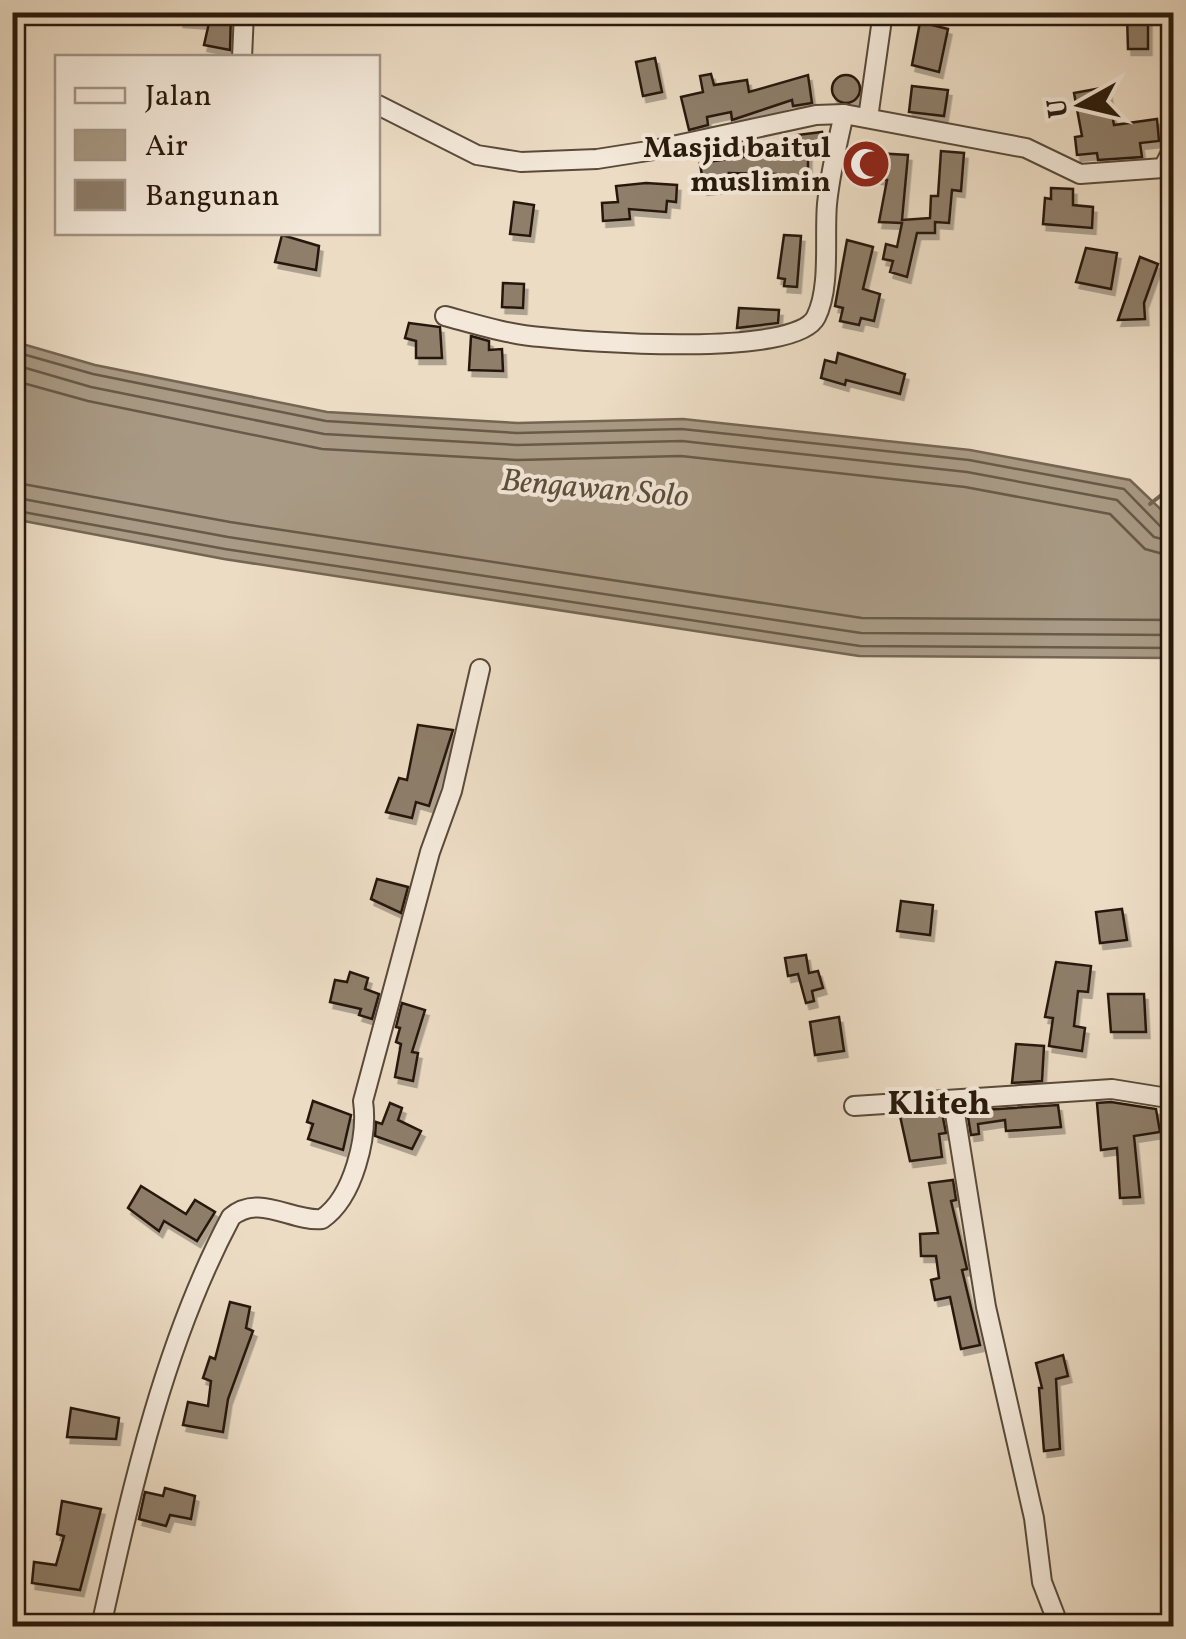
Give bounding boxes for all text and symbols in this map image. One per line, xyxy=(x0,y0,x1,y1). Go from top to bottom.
legend xyxy=(55,55,380,235)
north arrow xyxy=(1031,55,1131,155)
text: Jalan xyxy=(145,76,212,118)
text: U xyxy=(1038,96,1079,120)
text: Air xyxy=(145,126,188,168)
place label: Masjid baitul muslimin xyxy=(643,128,831,204)
mosque icon: Masjid baitul muslimin xyxy=(840,138,892,190)
text: Bangunan xyxy=(145,176,280,218)
water label: Bengawan Solo xyxy=(499,460,691,520)
district label: Kliteh xyxy=(887,1081,991,1129)

